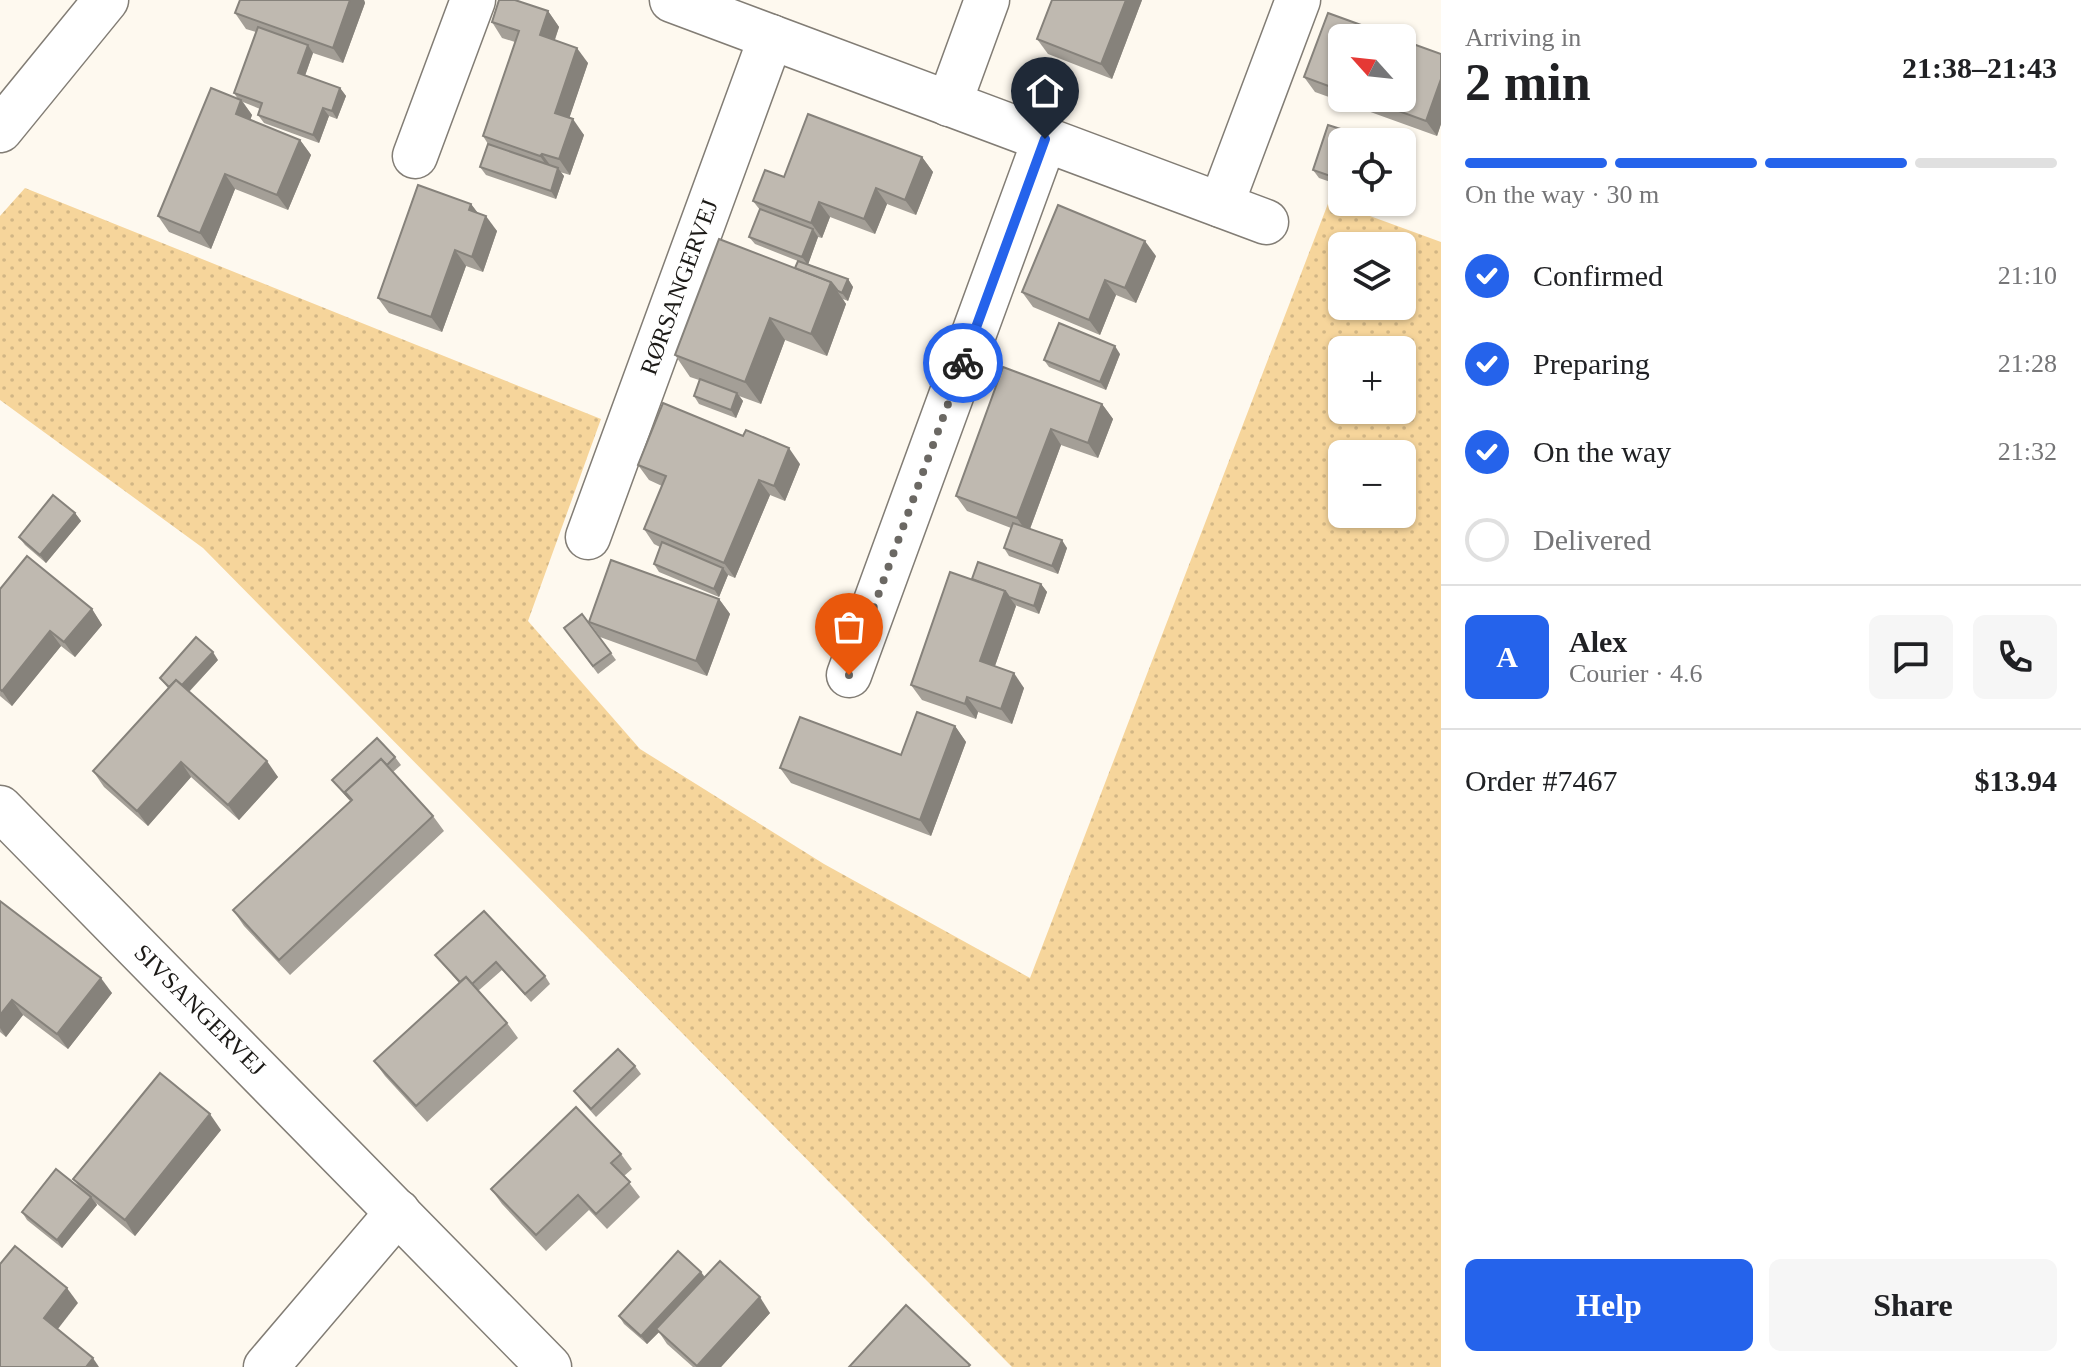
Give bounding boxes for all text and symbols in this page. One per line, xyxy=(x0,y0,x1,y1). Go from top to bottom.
text: Arriving in xyxy=(1465,23,1581,52)
north arrow xyxy=(1328,24,1416,112)
map controls xyxy=(1328,24,1416,528)
text: 21:38–21:43 xyxy=(1902,51,2057,84)
text: 2 min xyxy=(1465,54,1591,111)
pin xyxy=(1011,57,1079,139)
icon: home xyxy=(1023,69,1067,113)
button: locate xyxy=(1328,128,1416,216)
text: On the way · 30 m xyxy=(1465,180,1659,209)
street label: RØRSANGERVEJ xyxy=(635,196,723,378)
button: layers xyxy=(1328,232,1416,320)
icon: check xyxy=(1465,254,1509,298)
text: Confirmed xyxy=(1533,259,1663,292)
text: 21:10 xyxy=(1998,261,2057,290)
courier xyxy=(923,323,1003,403)
button: + xyxy=(1328,336,1416,424)
icon: bike xyxy=(941,341,985,385)
icon: check xyxy=(1465,342,1509,386)
text: Preparing xyxy=(1533,347,1650,380)
text: 21:28 xyxy=(1998,349,2057,378)
icon: check xyxy=(1465,430,1509,474)
text: On the way xyxy=(1533,435,1671,468)
text: 21:32 xyxy=(1998,437,2057,466)
button: − xyxy=(1328,440,1416,528)
text: Delivered xyxy=(1533,523,1651,556)
pin xyxy=(815,593,883,675)
icon: bag xyxy=(827,605,871,649)
button: chat xyxy=(1869,615,1953,699)
button: phone xyxy=(1973,615,2057,699)
text: Alex xyxy=(1569,625,1627,658)
text: A xyxy=(1496,640,1518,673)
text: Courier · 4.6 xyxy=(1569,659,1703,688)
text: Order #7467 xyxy=(1465,764,1617,797)
text: $13.94 xyxy=(1975,764,2057,797)
street label: SIVSANGERVEJ xyxy=(129,939,271,1081)
button: Help xyxy=(1465,1259,1753,1351)
button: Share xyxy=(1769,1259,2057,1351)

